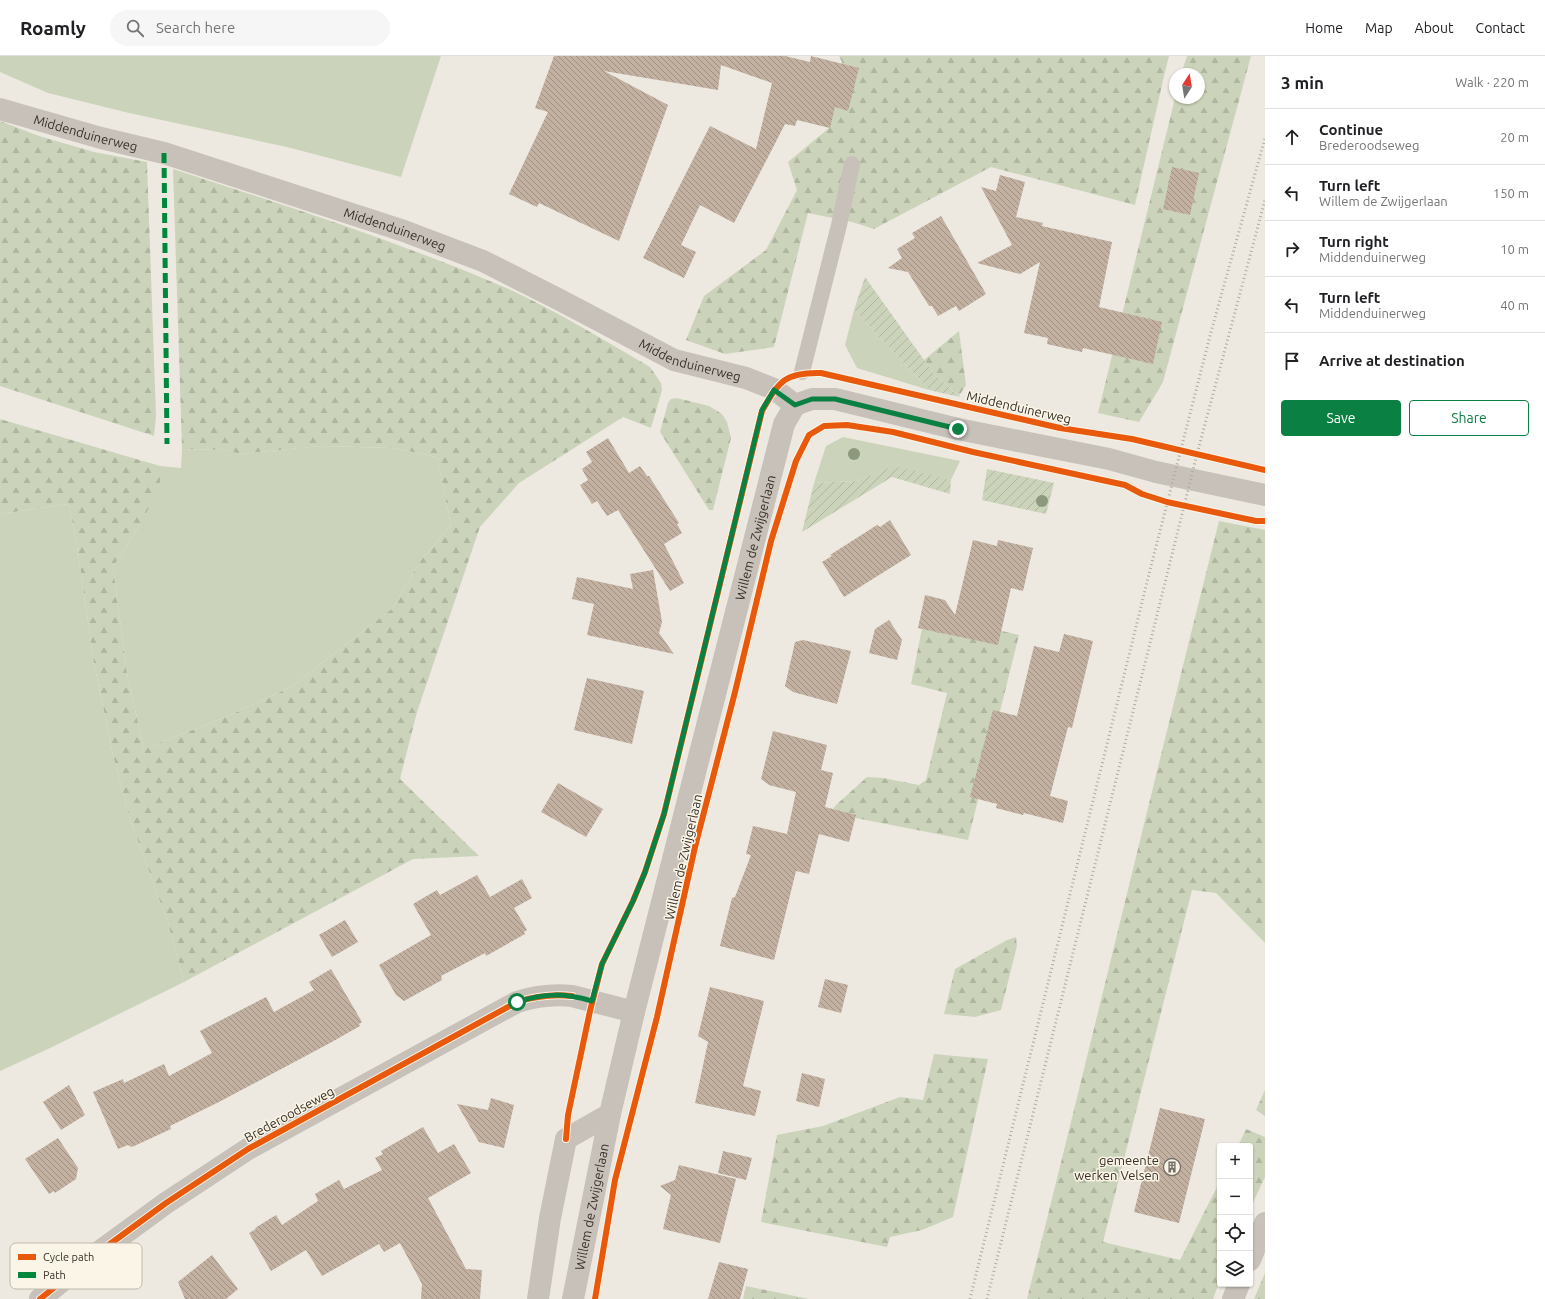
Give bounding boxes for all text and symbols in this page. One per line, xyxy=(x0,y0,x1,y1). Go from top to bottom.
search box xyxy=(110,10,390,46)
text: Roamly xyxy=(20,17,86,39)
icon: search xyxy=(124,17,146,39)
text: Search here xyxy=(156,19,235,36)
text: Home xyxy=(1305,20,1343,36)
text: Map xyxy=(1365,20,1393,36)
text: About xyxy=(1415,20,1454,36)
text: Contact xyxy=(1476,20,1525,36)
north arrow xyxy=(1169,68,1205,104)
text: 3 min xyxy=(1281,73,1324,92)
text: Walk · 220 m xyxy=(1455,75,1529,89)
street label: Middenduinerweg xyxy=(32,112,139,153)
text: Continue xyxy=(1319,121,1383,138)
icon: ahead xyxy=(1281,126,1303,148)
text: 20 m xyxy=(1500,130,1529,144)
text: Brederoodseweg xyxy=(1319,138,1419,152)
text: Turn left xyxy=(1319,177,1380,194)
icon: left xyxy=(1281,182,1303,204)
text: 150 m xyxy=(1493,186,1529,200)
text: Willem de Zwijgerlaan xyxy=(1319,194,1448,208)
street label: Middenduinerweg xyxy=(342,205,448,253)
text: Turn right xyxy=(1319,233,1389,250)
icon: right xyxy=(1281,238,1303,260)
text: 10 m xyxy=(1500,242,1529,256)
text: Middenduinerweg xyxy=(1319,250,1426,264)
text: Turn left xyxy=(1319,289,1380,306)
icon: left xyxy=(1281,294,1303,316)
text: 40 m xyxy=(1500,298,1529,312)
text: Middenduinerweg xyxy=(1319,306,1426,320)
street label: Middenduinerweg xyxy=(637,336,742,383)
icon: arrive xyxy=(1281,350,1303,372)
text: Arrive at destination xyxy=(1319,352,1465,369)
street label: Middenduinerweg xyxy=(965,388,1073,426)
button: Save xyxy=(1281,400,1401,436)
button: Share xyxy=(1409,400,1529,436)
route end xyxy=(949,420,967,438)
street label: Willem de Zwijgerlaan xyxy=(732,473,778,602)
street label: Willem de Zwijgerlaan xyxy=(662,793,704,921)
route start xyxy=(508,993,526,1011)
street label: Brederoodseweg xyxy=(242,1084,336,1144)
street label: Willem de Zwijgerlaan xyxy=(572,1142,611,1271)
map controls xyxy=(1217,1143,1253,1287)
button: + xyxy=(1217,1143,1253,1179)
place label: gemeente werken Velsen xyxy=(1074,1153,1159,1182)
building icon: gemeente werken Velsen xyxy=(1162,1157,1182,1177)
button: − xyxy=(1217,1179,1253,1215)
button: locate xyxy=(1217,1215,1253,1251)
legend xyxy=(10,1243,142,1289)
text: Cycle path xyxy=(43,1251,94,1263)
button: layers xyxy=(1217,1251,1253,1287)
text: Path xyxy=(43,1269,66,1281)

